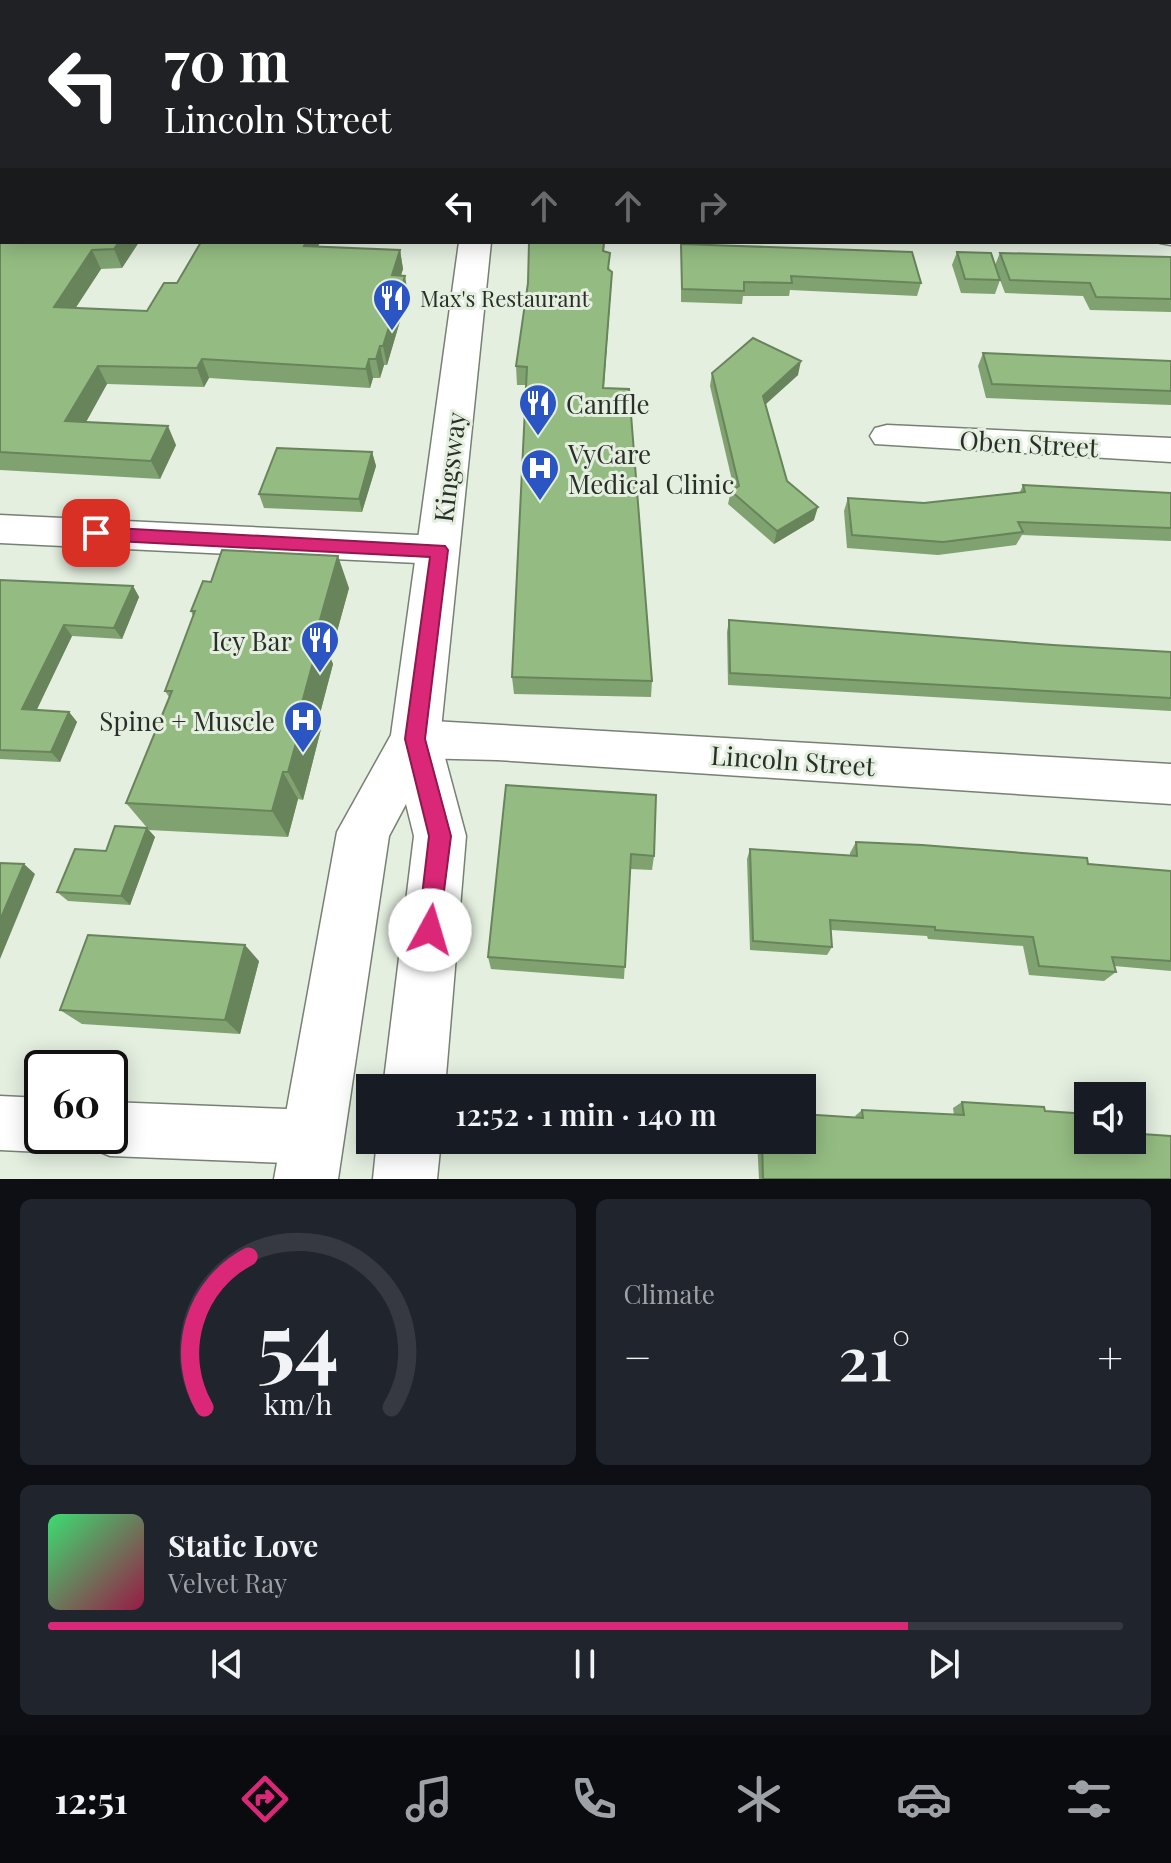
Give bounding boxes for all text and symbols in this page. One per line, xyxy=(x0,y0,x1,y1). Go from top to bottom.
text: 70 m xyxy=(164,22,289,97)
icon: left xyxy=(32,32,136,136)
text: Lincoln Street xyxy=(164,94,391,142)
icon: left xyxy=(438,184,482,228)
icon: ahead xyxy=(522,184,566,228)
icon: ahead xyxy=(606,184,650,228)
icon: right xyxy=(690,184,734,228)
restaurant icon: Max's Restaurant xyxy=(371,277,413,332)
place label: Max's Restaurant xyxy=(420,283,591,313)
restaurant icon: Canffle xyxy=(517,382,559,437)
place label: Canffle xyxy=(566,386,650,421)
street label: Kingsway xyxy=(425,410,473,524)
street label: Oben Street xyxy=(959,422,1100,464)
place label: VyCare Medical Clinic xyxy=(567,436,734,501)
hospital icon: VyCare Medical Clinic xyxy=(519,447,561,502)
pin xyxy=(62,499,130,567)
icon: arrive xyxy=(74,511,118,555)
restaurant icon: Icy Bar xyxy=(299,619,341,674)
place label: Icy Bar xyxy=(211,623,292,658)
hospital icon: Spine + Muscle xyxy=(282,699,324,754)
place label: Spine + Muscle xyxy=(99,703,275,738)
street label: Lincoln Street xyxy=(710,737,877,783)
position arrow xyxy=(388,888,472,972)
speed limit sign: 60 xyxy=(24,1050,128,1154)
map controls xyxy=(1074,1082,1146,1154)
button: sound xyxy=(1074,1082,1146,1154)
text: 12:52 · 1 min · 140 m xyxy=(455,1094,717,1134)
text: Climate xyxy=(624,1276,715,1311)
text: 54 xyxy=(257,1284,339,1395)
text: 21° xyxy=(839,1316,911,1396)
text: − xyxy=(624,1326,652,1385)
text: + xyxy=(1097,1326,1123,1385)
text: km/h xyxy=(263,1384,332,1422)
text: Static Love xyxy=(168,1525,318,1565)
text: Velvet Ray xyxy=(168,1565,287,1600)
icon: previous xyxy=(205,1642,249,1686)
icon: pause xyxy=(563,1642,607,1686)
icon: next xyxy=(922,1642,966,1686)
icon: directions xyxy=(237,1771,293,1827)
icon: music xyxy=(401,1771,457,1827)
icon: phone xyxy=(566,1771,622,1827)
icon: climate xyxy=(731,1771,787,1827)
icon: car xyxy=(896,1771,952,1827)
icon: filters xyxy=(1061,1771,1117,1827)
text: 12:51 xyxy=(54,1775,128,1823)

